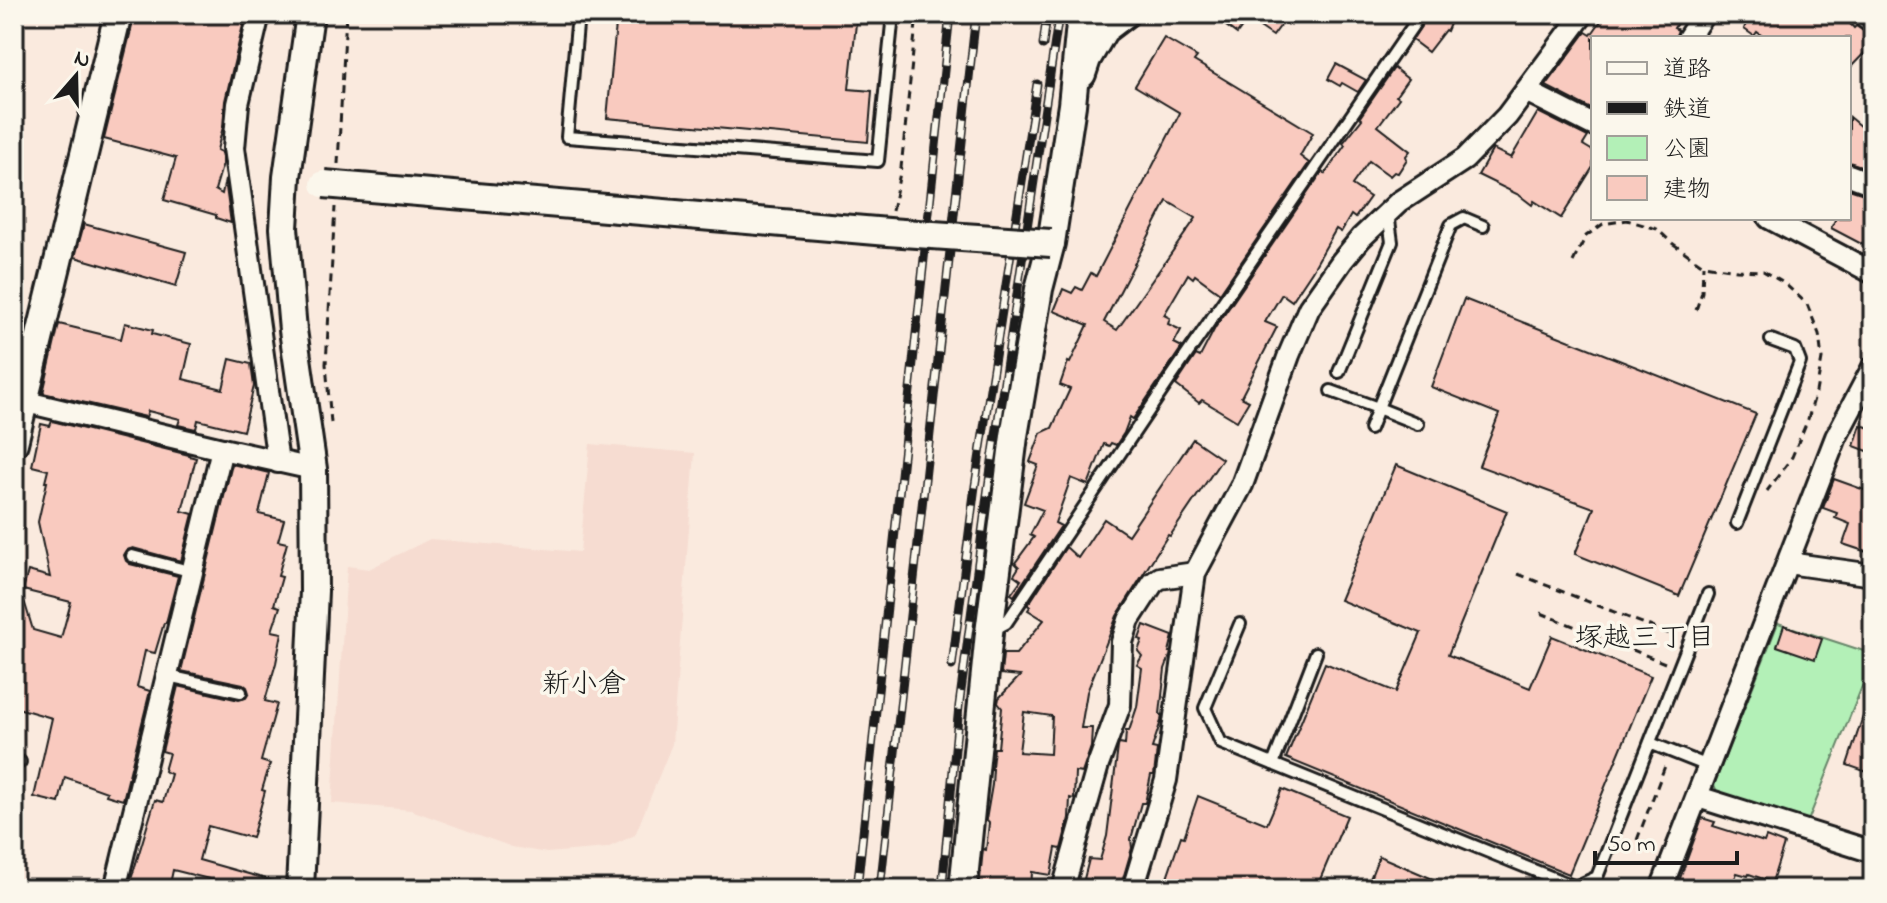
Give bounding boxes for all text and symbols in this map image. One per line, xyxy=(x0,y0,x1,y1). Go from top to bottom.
north arrow xyxy=(36,36,116,116)
legend xyxy=(1591,36,1851,220)
text: N xyxy=(69,42,94,78)
text: 道路 xyxy=(1663,53,1711,88)
text: 鉄道 xyxy=(1663,93,1711,128)
text: 公園 xyxy=(1663,133,1711,168)
text: 建物 xyxy=(1663,173,1711,208)
district label: 塚越三丁目 xyxy=(1575,619,1715,660)
district label: 新小倉 xyxy=(542,665,626,706)
scale bar xyxy=(1595,815,1737,865)
text: 50 m xyxy=(1607,828,1656,863)

